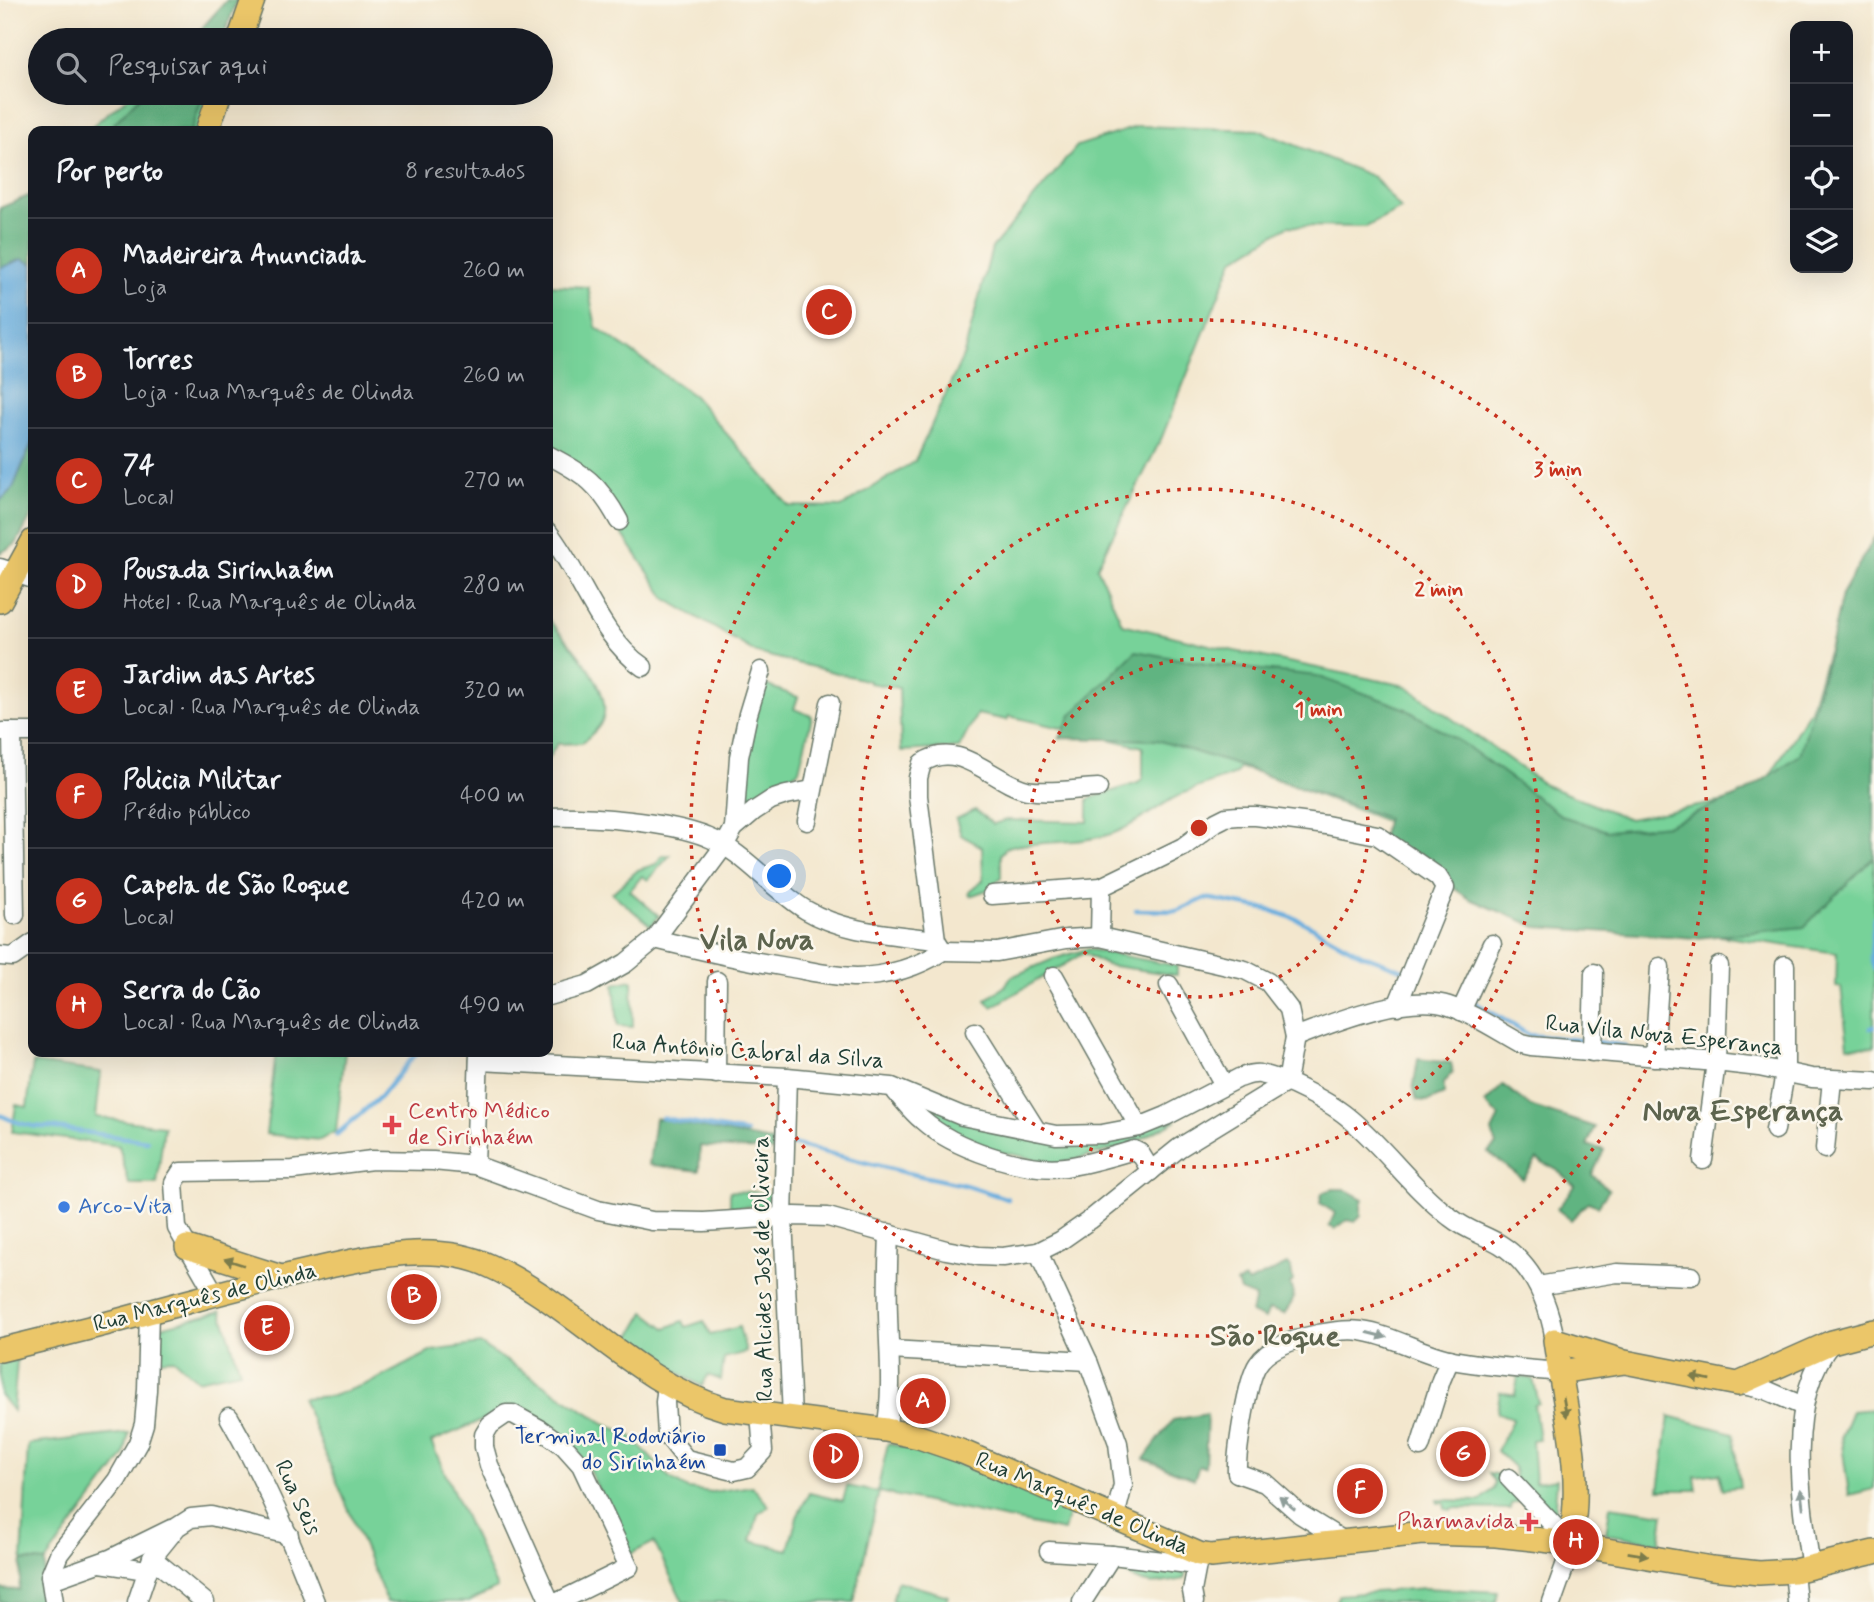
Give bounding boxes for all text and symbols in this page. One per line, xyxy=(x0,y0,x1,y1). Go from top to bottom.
map controls xyxy=(1790,21,1853,273)
button: + xyxy=(1790,21,1853,84)
search box xyxy=(28,28,553,105)
icon: search xyxy=(52,48,90,86)
text: Pesquisar aqui xyxy=(108,50,267,84)
button: − xyxy=(1790,84,1853,147)
button: locate xyxy=(1790,147,1853,210)
text: Por perto xyxy=(56,152,163,191)
text: 8 resultados xyxy=(405,157,525,187)
button: layers xyxy=(1790,210,1853,273)
text: Madeireira Anunciada xyxy=(123,239,365,273)
text: A xyxy=(71,256,87,286)
text: 260 m xyxy=(463,256,525,286)
text: Loja xyxy=(123,273,167,303)
pin: C xyxy=(806,286,852,338)
text: Torres xyxy=(123,344,193,378)
text: B xyxy=(72,361,86,391)
text: 260 m xyxy=(463,361,525,391)
text: Loja · Rua Marquês de Olinda xyxy=(123,378,414,408)
text: 74 xyxy=(123,449,155,483)
text: 3 min xyxy=(1534,456,1582,484)
text: C xyxy=(71,466,87,496)
text: 270 m xyxy=(464,466,525,496)
text: Local xyxy=(123,483,173,513)
text: Pousada Sirinhaém xyxy=(123,554,334,588)
text: D xyxy=(71,571,87,601)
text: 280 m xyxy=(463,571,525,601)
text: 2 min xyxy=(1414,576,1464,604)
text: Hotel · Rua Marquês de Olinda xyxy=(123,588,417,618)
text: Jardim das Artes xyxy=(123,659,315,693)
text: E xyxy=(72,676,86,706)
text: 320 m xyxy=(464,676,525,706)
text: Local · Rua Marquês de Olinda xyxy=(123,693,420,723)
text: 1 min xyxy=(1295,696,1343,724)
text: Policia Militar xyxy=(123,764,281,798)
text: F xyxy=(73,781,85,811)
text: 400 m xyxy=(460,781,525,811)
text: Prédio público xyxy=(123,798,251,828)
centre of rings xyxy=(1187,816,1211,840)
your location xyxy=(762,859,796,893)
text: Capela de São Roque xyxy=(123,869,349,903)
text: G xyxy=(71,886,87,916)
text: 420 m xyxy=(461,886,525,916)
text: Local xyxy=(123,903,173,933)
district label: Vila Nova xyxy=(700,921,814,960)
text: Serra do Cão xyxy=(123,974,261,1008)
text: H xyxy=(71,991,87,1021)
text: 490 m xyxy=(460,991,525,1021)
text: Local · Rua Marquês de Olinda xyxy=(123,1008,420,1038)
street label: Rua Vila Nova Esperança xyxy=(1544,1009,1784,1063)
street label: Rua Antônio Cabral da Silva xyxy=(611,1028,885,1076)
district label: Nova Esperança xyxy=(1643,1092,1843,1131)
place label: Centro Médico de Sirinhaém xyxy=(408,1097,550,1153)
marker: Centro Médico de Sirinhaém xyxy=(382,1115,402,1135)
street label: Rua Alcides José de Oliveira xyxy=(747,1136,781,1402)
place label: Arco-Vita xyxy=(78,1192,172,1222)
marker: Arco-Vita xyxy=(56,1199,72,1215)
street label: Rua Marquês de Olinda xyxy=(90,1256,320,1340)
one-way arrow xyxy=(223,1257,244,1267)
pin: B xyxy=(391,1271,437,1323)
pin: E xyxy=(244,1302,290,1354)
district label: São Roque xyxy=(1210,1317,1340,1356)
one-way arrow xyxy=(1366,1330,1387,1340)
one-way arrow xyxy=(1689,1372,1711,1383)
pin: A xyxy=(900,1375,946,1427)
one-way arrow xyxy=(1560,1396,1571,1418)
place label: Terminal Rodoviário do Sirinhaém xyxy=(515,1422,706,1478)
pin: G xyxy=(1440,1428,1486,1480)
pin: D xyxy=(813,1430,859,1482)
marker: Terminal Rodoviário do Sirinhaém xyxy=(712,1442,728,1458)
street label: Rua Marquês de Olinda xyxy=(971,1445,1193,1563)
street label: Rua Seis xyxy=(267,1455,327,1541)
pin: F xyxy=(1337,1465,1383,1517)
one-way arrow xyxy=(1797,1488,1808,1510)
one-way arrow xyxy=(1279,1496,1296,1511)
place label: Pharmavida xyxy=(1397,1507,1515,1537)
marker: Pharmavida xyxy=(1521,1514,1537,1530)
pin: H xyxy=(1553,1516,1599,1568)
one-way arrow xyxy=(1627,1549,1649,1560)

